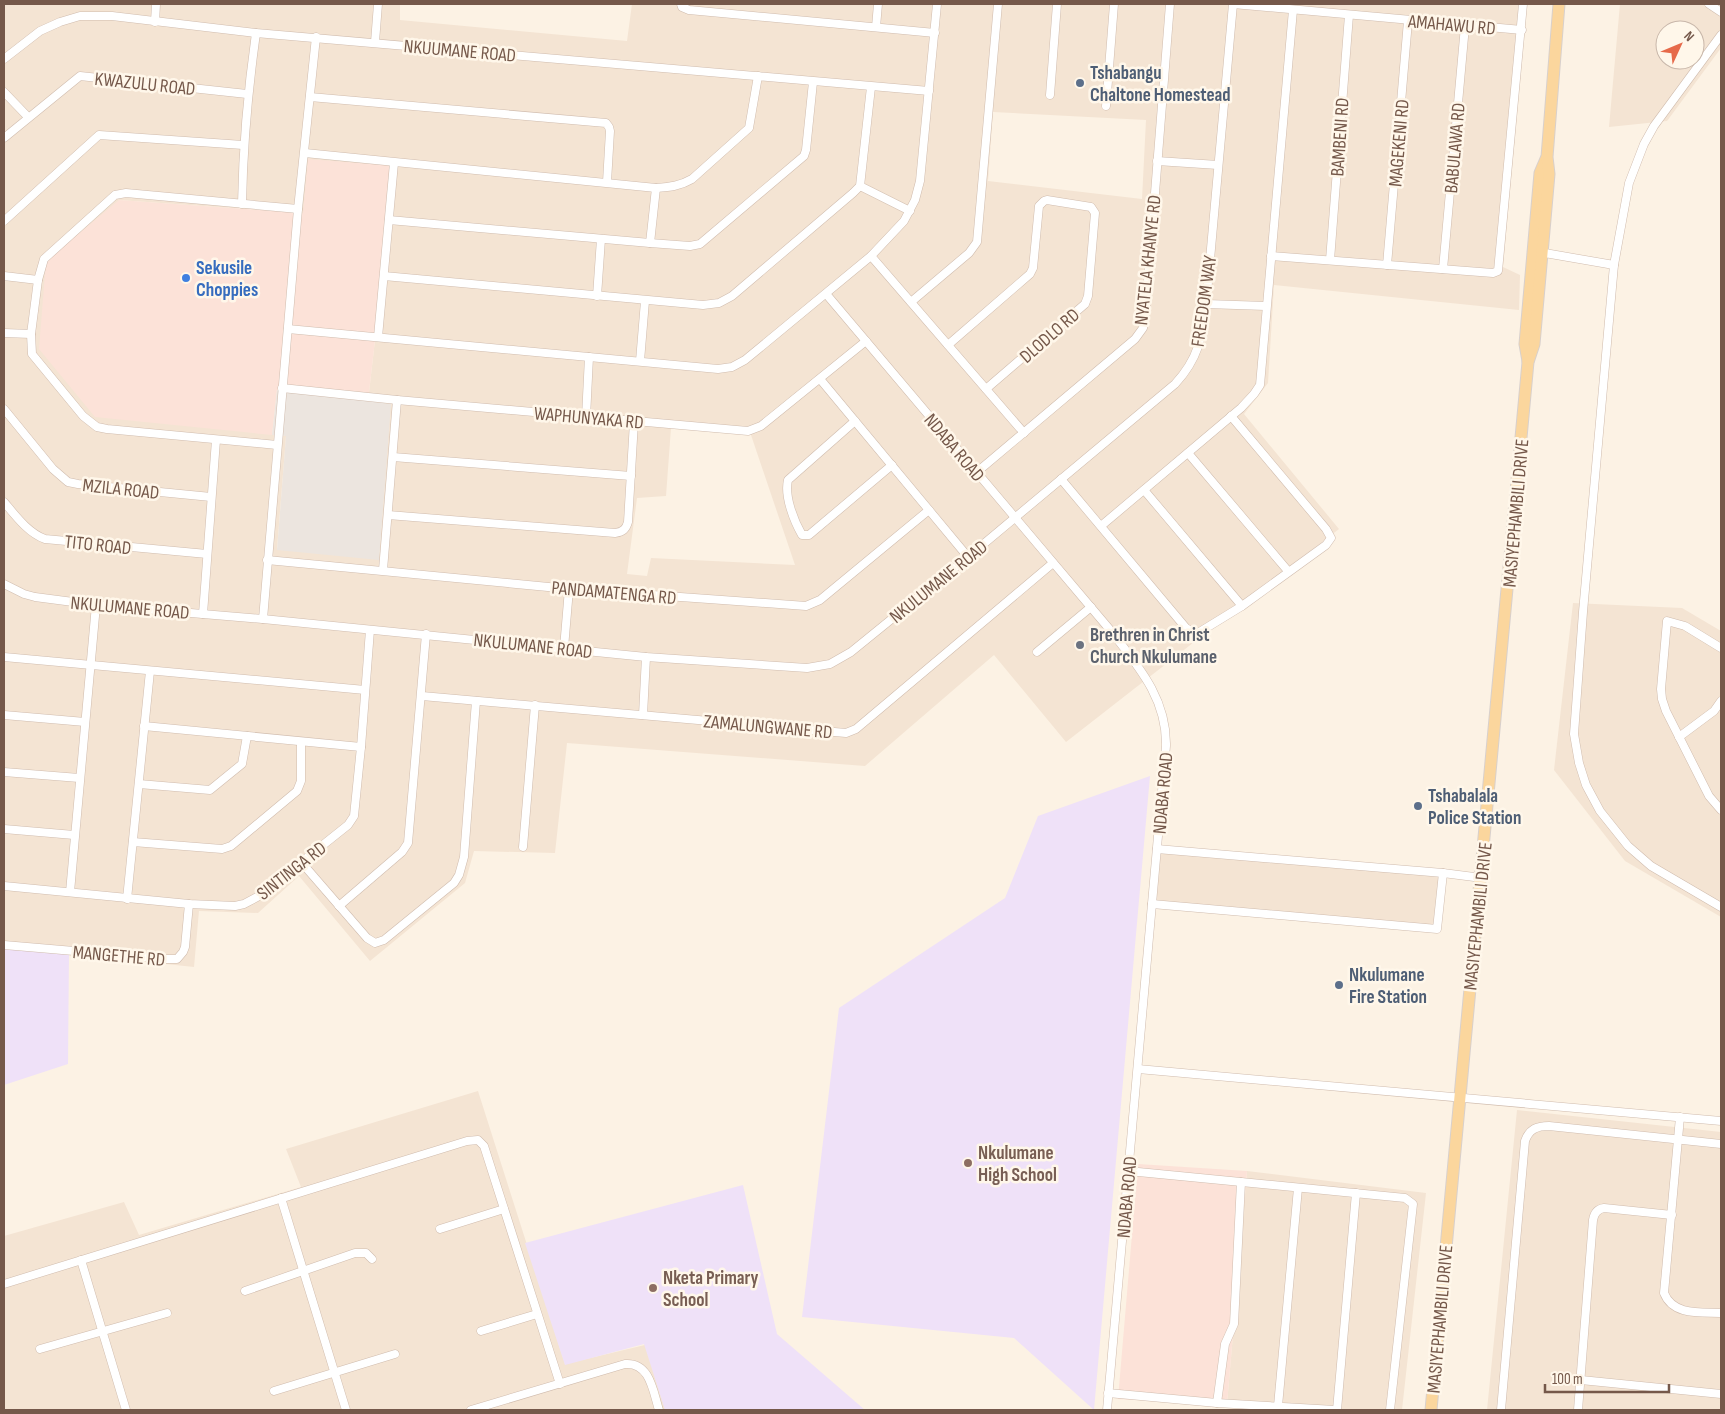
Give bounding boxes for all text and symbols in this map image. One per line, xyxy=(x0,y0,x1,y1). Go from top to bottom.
street label: AMAHAWU RD xyxy=(1406,10,1497,41)
north arrow xyxy=(1655,20,1705,70)
text: N xyxy=(1680,28,1698,45)
street label: NKUUMANE ROAD xyxy=(403,35,517,68)
place label: Tshabangu Chaltone Homestead xyxy=(1090,62,1231,107)
street label: KWAZULU ROAD xyxy=(93,68,196,101)
marker: Tshabangu Chaltone Homestead xyxy=(1074,77,1086,89)
street label: BAMBENI RD xyxy=(1326,97,1355,177)
street label: MAGEKENI RD xyxy=(1384,98,1415,188)
street label: BABULAWA RD xyxy=(1440,102,1471,194)
street label: NYATELA KHANYE RD xyxy=(1130,194,1167,326)
street label: FREEDOM WAY xyxy=(1187,254,1222,348)
place label: Sekusile Choppies xyxy=(196,257,258,302)
marker: Sekusile Choppies xyxy=(180,272,192,284)
street label: DLODLO RD xyxy=(1015,304,1085,368)
street label: WAPHUNYAKA RD xyxy=(533,402,645,435)
street label: NDABA ROAD xyxy=(919,409,989,487)
street label: MASIYEPHAMBILI DRIVE xyxy=(1499,438,1534,588)
street label: MZILA ROAD xyxy=(81,474,160,505)
street label: TITO ROAD xyxy=(63,531,132,560)
street label: NKULUMANE ROAD xyxy=(885,536,993,629)
street label: PANDAMATENGA RD xyxy=(550,577,677,610)
street label: NKULUMANE ROAD xyxy=(69,592,190,625)
place label: Brethren in Christ Church Nkulumane xyxy=(1090,624,1217,669)
street label: NKULUMANE ROAD xyxy=(472,629,593,664)
marker: Brethren in Christ Church Nkulumane xyxy=(1074,639,1086,651)
street label: ZAMALUNGWANE RD xyxy=(702,710,833,745)
street label: NDABA ROAD xyxy=(1148,751,1179,835)
place label: Tshabalala Police Station xyxy=(1428,785,1521,830)
marker: Tshabalala Police Station xyxy=(1412,800,1424,812)
street label: SINTINGA RD xyxy=(253,837,331,905)
street label: MASIYEPHAMBILI DRIVE xyxy=(1459,841,1498,991)
street label: MANGETHE RD xyxy=(72,941,166,972)
place label: Nkulumane Fire Station xyxy=(1349,964,1427,1009)
marker: Nkulumane Fire Station xyxy=(1333,979,1345,991)
place label: Nkulumane High School xyxy=(978,1142,1057,1187)
street label: NDABA ROAD xyxy=(1112,1155,1143,1239)
marker: Nkulumane High School xyxy=(962,1157,974,1169)
street label: MASIYEPHAMBILI DRIVE xyxy=(1423,1244,1458,1394)
place label: Nketa Primary School xyxy=(663,1267,759,1312)
marker: Nketa Primary School xyxy=(647,1282,659,1294)
scale bar xyxy=(1545,1362,1669,1394)
text: 100 m xyxy=(1552,1370,1583,1389)

